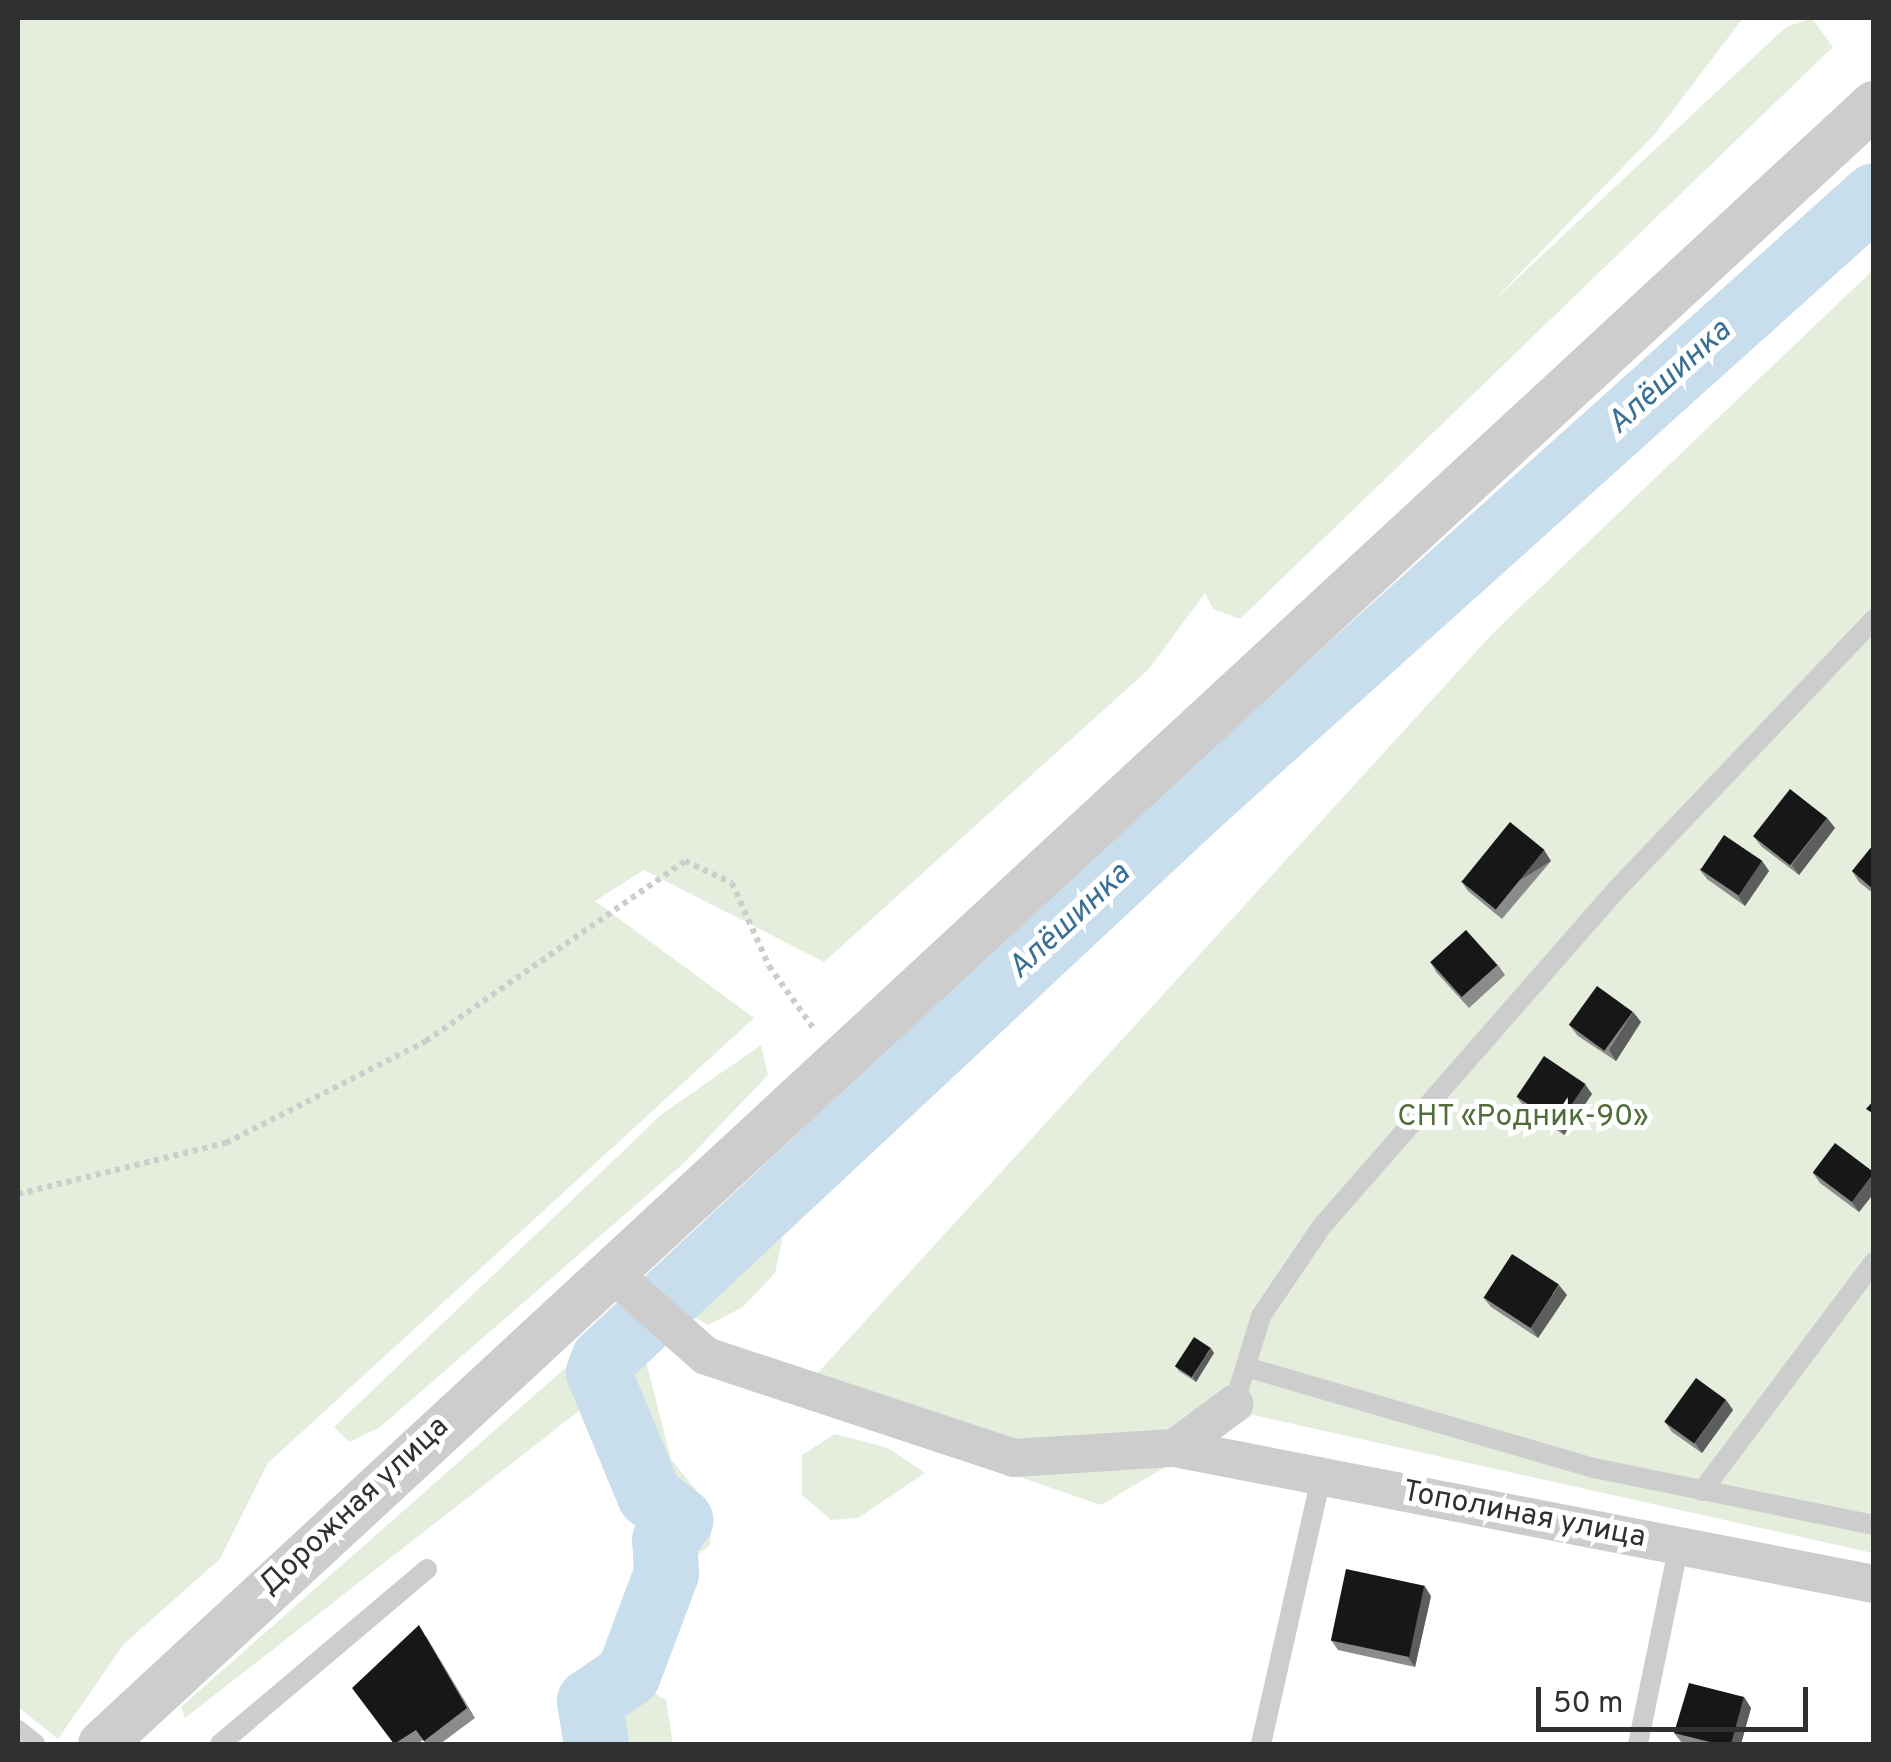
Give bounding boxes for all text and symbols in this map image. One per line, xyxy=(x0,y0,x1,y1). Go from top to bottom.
water label: Алёшинка xyxy=(1600,312,1740,444)
water label: Алёшинка xyxy=(1001,856,1139,988)
park label: СНТ «Родник-90» xyxy=(1397,1100,1649,1136)
street label: Дорожная улица xyxy=(253,1410,457,1604)
street label: Тополиная улица xyxy=(1400,1475,1648,1557)
scale bar xyxy=(1541,1667,1814,1729)
text: 50 m xyxy=(1553,1686,1623,1723)

